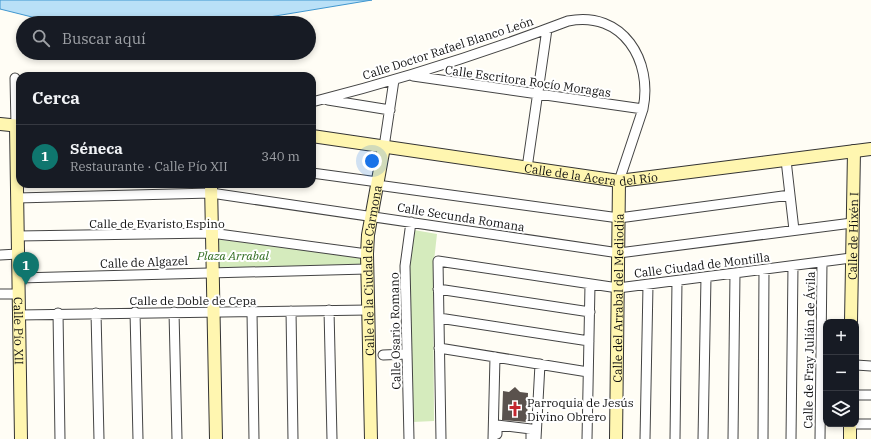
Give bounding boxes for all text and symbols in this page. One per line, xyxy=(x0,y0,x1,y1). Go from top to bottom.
street label: Calle Doctor Rafael Blanco León xyxy=(361,13,536,83)
search box xyxy=(16,16,316,60)
icon: search xyxy=(30,27,52,49)
text: Buscar aquí xyxy=(62,29,146,48)
street label: Calle Escritora Rocío Moragas xyxy=(444,62,612,100)
text: Cerca xyxy=(32,87,80,109)
text: Séneca xyxy=(70,139,123,158)
text: 1 xyxy=(41,148,49,165)
text: 340 m xyxy=(261,148,300,165)
your location xyxy=(362,151,382,171)
text: Restaurante · Calle Pío XII xyxy=(70,158,228,175)
street label: Calle de la Acera del Río xyxy=(523,160,659,188)
street label: Calle de la Ciudad de Carmona xyxy=(359,183,385,356)
street label: Calle de Hixén I xyxy=(844,192,861,280)
street label: Calle Secunda Romana xyxy=(396,200,526,235)
street label: Calle del Arrabal del Mediodía xyxy=(609,213,626,383)
street label: Calle de Evaristo Espino xyxy=(89,216,225,231)
park label: Plaza Arrabal xyxy=(196,248,270,263)
street label: Calle Ciudad de Montilla xyxy=(633,249,771,281)
pin: 1 xyxy=(13,252,39,285)
street label: Calle de Algazel xyxy=(100,253,189,271)
street label: Calle de Fray Julián de Ávila xyxy=(800,271,818,429)
street label: Calle Osario Romano xyxy=(386,272,404,390)
street label: Calle de Doble de Cepa xyxy=(129,293,257,308)
street label: Calle Pío XII xyxy=(11,297,27,365)
map controls xyxy=(823,319,859,427)
button: + xyxy=(823,319,859,355)
button: − xyxy=(823,355,859,391)
button: layers xyxy=(823,391,859,427)
place label: Parroquia de Jesús Divino Obrero xyxy=(527,395,634,424)
church icon: Parroquia de Jesús Divino Obrero xyxy=(506,400,524,418)

